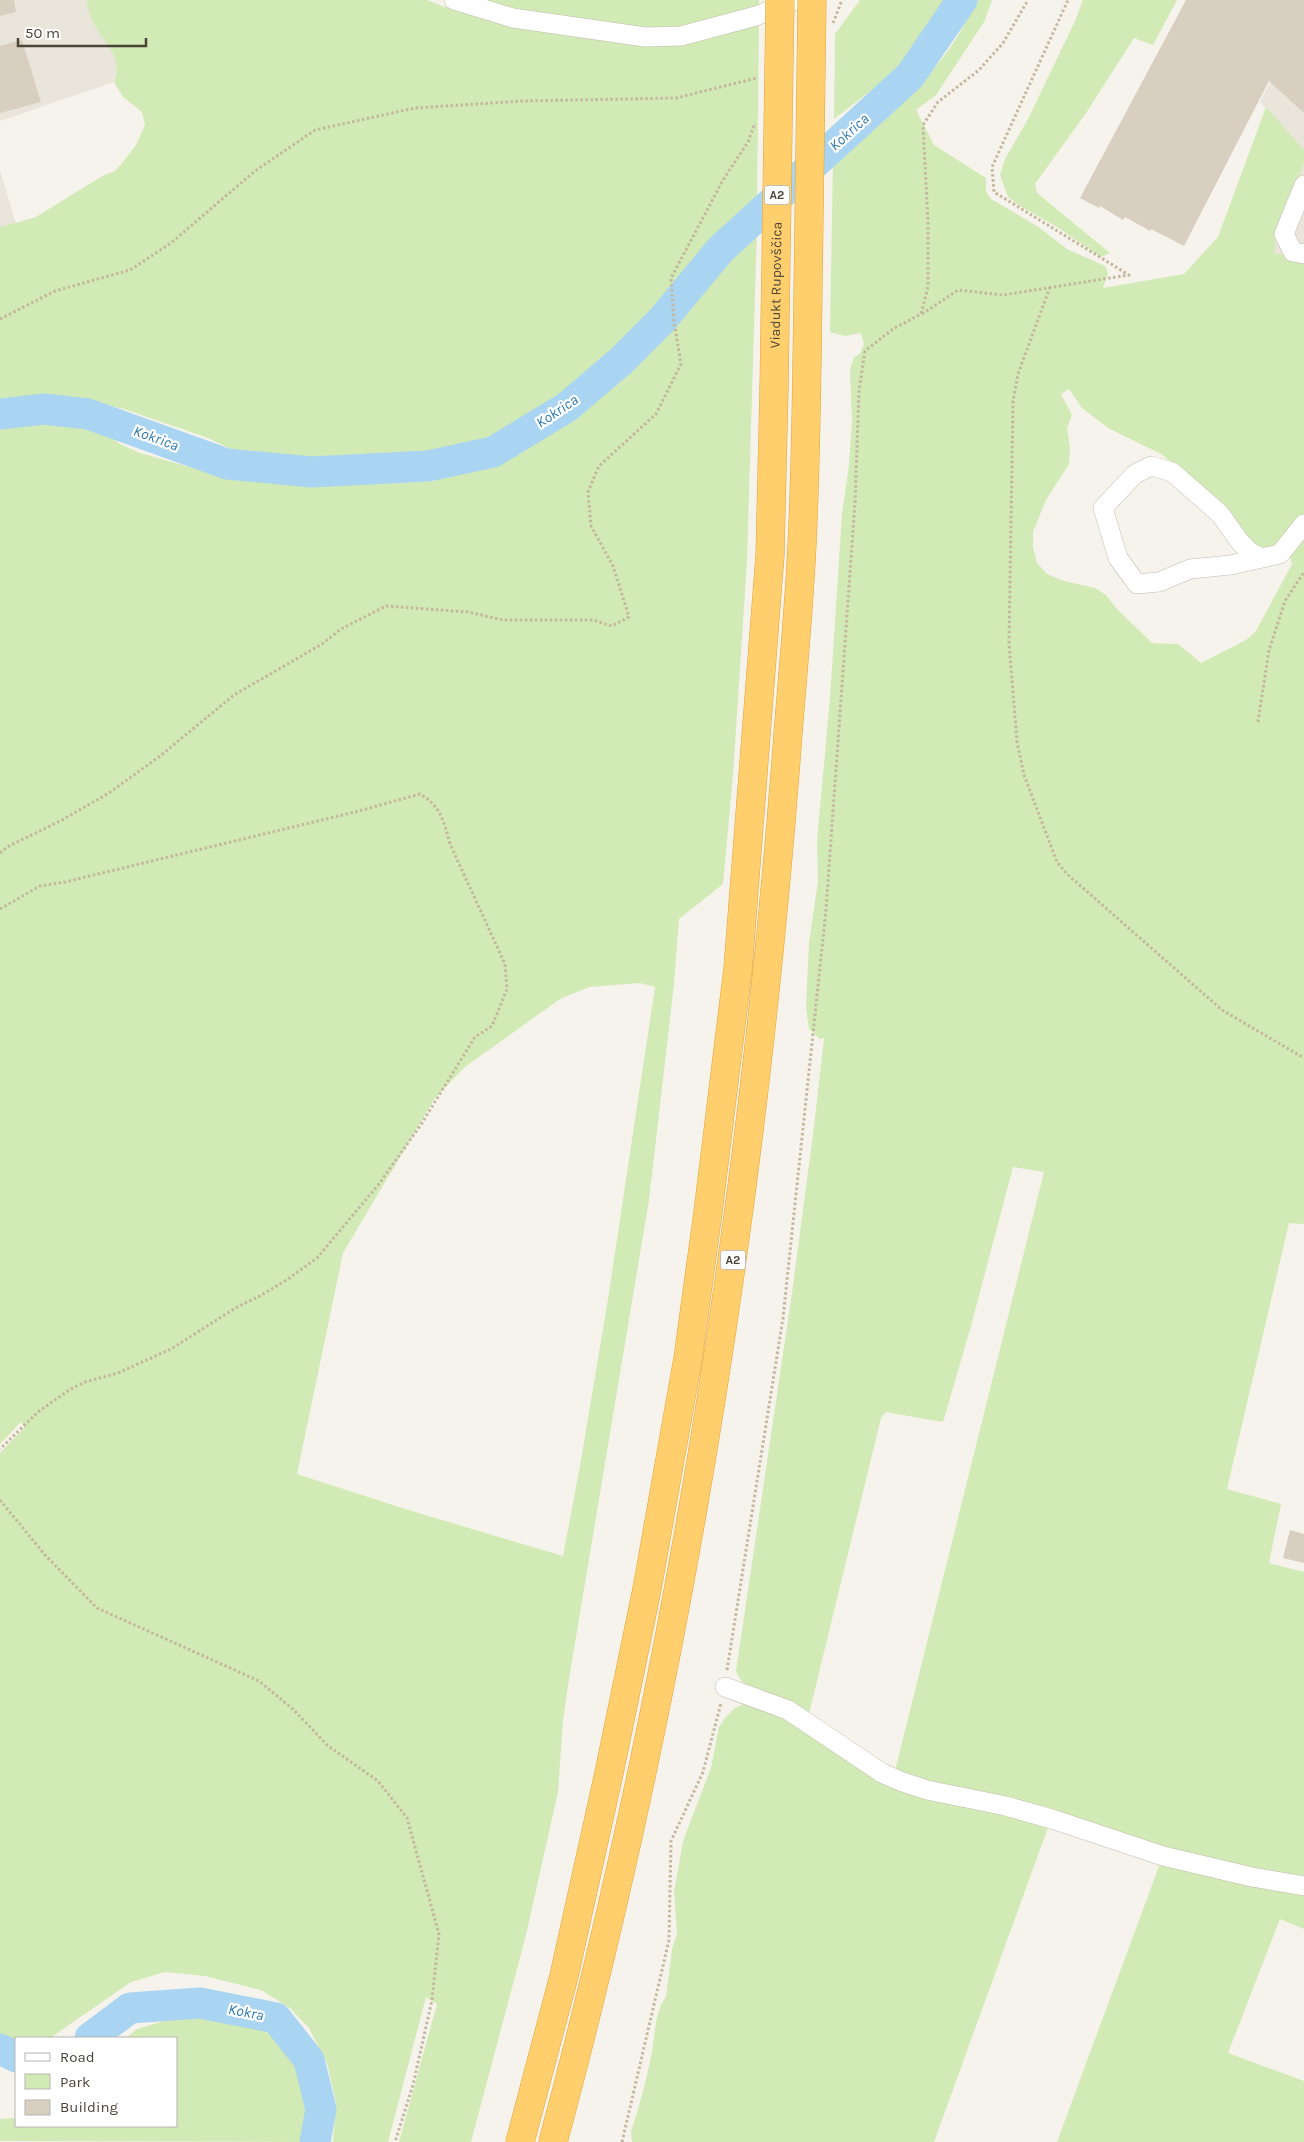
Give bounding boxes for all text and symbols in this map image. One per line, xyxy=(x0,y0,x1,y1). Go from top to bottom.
scale bar xyxy=(18,15,145,47)
text: 50 m xyxy=(25,24,60,42)
water label: Kokrica xyxy=(826,110,872,154)
road number: A2 xyxy=(764,186,790,204)
street label: Viadukt Rupovščica xyxy=(766,222,785,349)
water label: Kokrica xyxy=(533,390,581,432)
water label: Kokrica xyxy=(131,422,181,454)
road number: A2 xyxy=(720,1250,746,1270)
water label: Kokra xyxy=(227,2000,265,2024)
legend xyxy=(15,2037,178,2127)
text: Road xyxy=(60,2048,95,2066)
text: Park xyxy=(60,2073,90,2091)
text: Building xyxy=(60,2098,118,2116)

